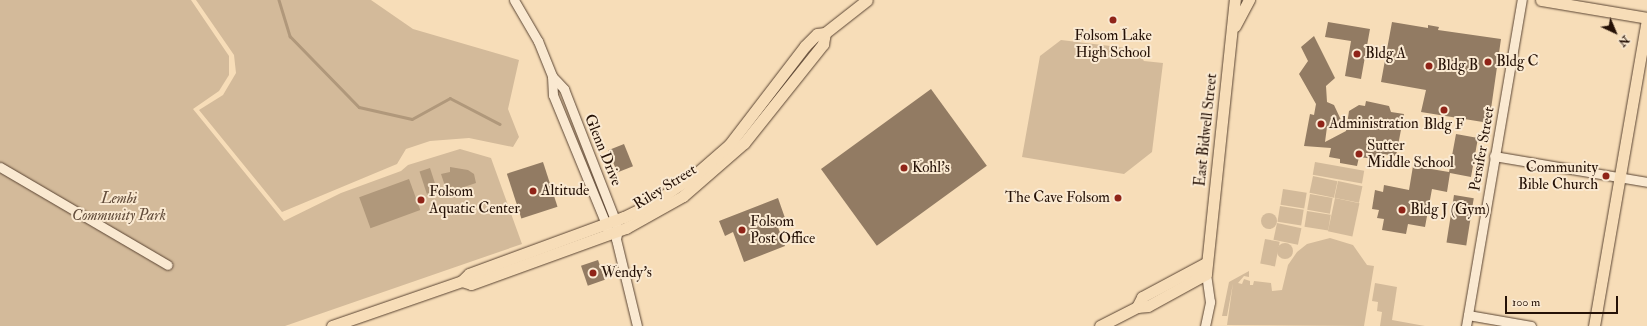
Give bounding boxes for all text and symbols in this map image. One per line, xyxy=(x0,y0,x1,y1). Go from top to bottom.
north arrow xyxy=(1595,12,1635,52)
marker: Folsom Lake High School xyxy=(1108,15,1118,25)
place label: Folsom Lake High School xyxy=(1074,26,1152,61)
text: N xyxy=(1616,33,1632,49)
place label: Bldg A xyxy=(1365,45,1406,63)
marker: Bldg A xyxy=(1352,49,1362,59)
place label: Bldg C xyxy=(1496,53,1538,71)
place label: Bldg B xyxy=(1437,57,1478,75)
marker: Bldg C xyxy=(1483,57,1493,67)
marker: Bldg B xyxy=(1424,61,1434,71)
street label: East Bidwell Street xyxy=(1191,73,1221,187)
marker: Bldg F xyxy=(1439,105,1449,115)
street label: Persifer Street xyxy=(1466,105,1498,193)
street label: Glenn Drive xyxy=(580,112,626,188)
place label: Administration xyxy=(1329,115,1419,133)
place label: Bldg F xyxy=(1424,116,1464,134)
marker: Administration xyxy=(1316,119,1326,129)
place label: Sutter Middle School xyxy=(1367,136,1454,171)
marker: Sutter Middle School xyxy=(1354,149,1364,159)
place label: Community Bible Church xyxy=(1518,158,1598,193)
place label: Kohl's xyxy=(912,159,950,177)
street label: Riley Street xyxy=(630,161,700,213)
marker: Kohl's xyxy=(899,163,909,173)
marker: Community Bible Church xyxy=(1601,171,1611,181)
place label: Folsom Aquatic Center xyxy=(429,182,520,217)
place label: Altitude xyxy=(541,182,589,200)
marker: Altitude xyxy=(528,186,538,196)
park label: Lembi Community Park xyxy=(72,189,166,224)
place label: The Cave Folsom xyxy=(1005,189,1110,207)
marker: The Cave Folsom xyxy=(1113,193,1123,203)
marker: Folsom Aquatic Center xyxy=(416,195,426,205)
place label: Bldg J (Gym) xyxy=(1410,201,1490,219)
marker: Bldg J (Gym) xyxy=(1397,205,1407,215)
place label: Folsom Post Office xyxy=(750,212,815,247)
marker: Folsom Post Office xyxy=(737,225,747,235)
place label: Wendy's xyxy=(601,264,652,282)
marker: Wendy's xyxy=(588,268,598,278)
scale bar xyxy=(1507,288,1620,314)
text: 100 m xyxy=(1512,295,1540,310)

